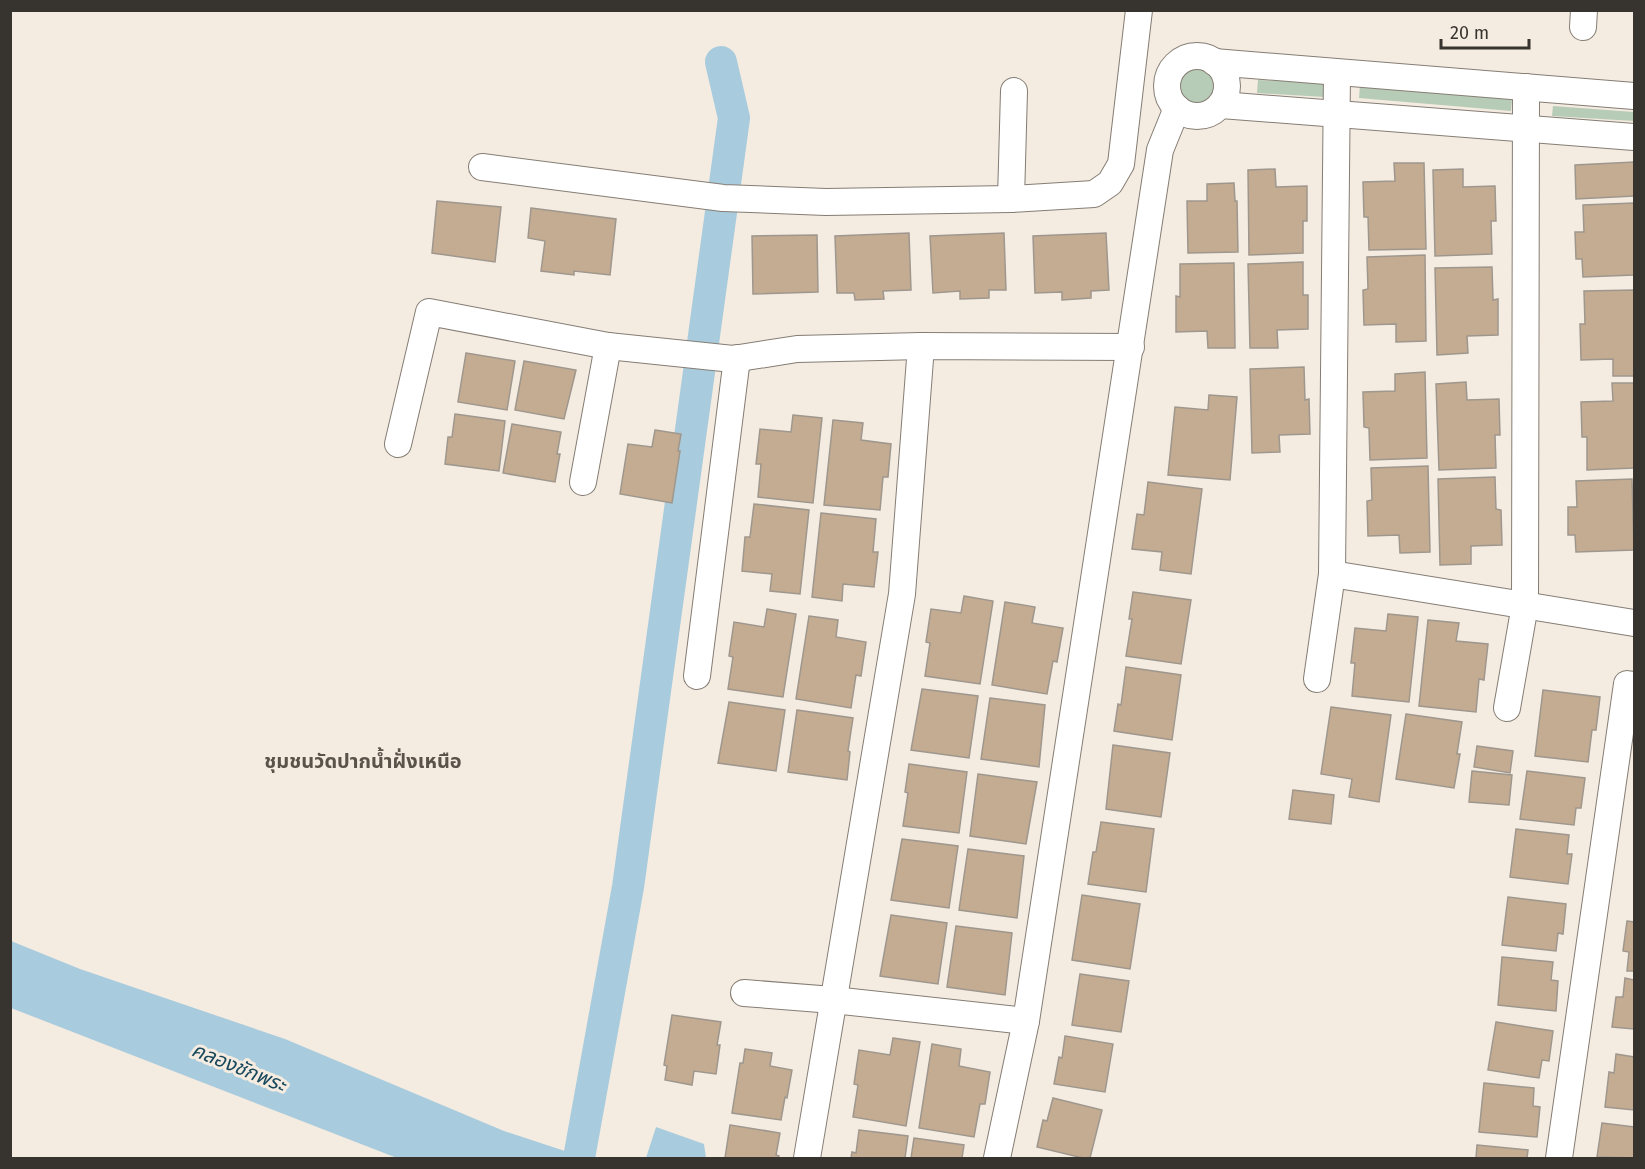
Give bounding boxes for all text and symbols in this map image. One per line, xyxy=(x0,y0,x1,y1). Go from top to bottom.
scale bar xyxy=(1441,12,1530,50)
text: 20 m xyxy=(1450,22,1489,44)
district label: ชุมชนวัดปากน้ำฝั่งเหนือ xyxy=(264,747,462,773)
water label: คลองชักพระ xyxy=(188,1037,292,1098)

